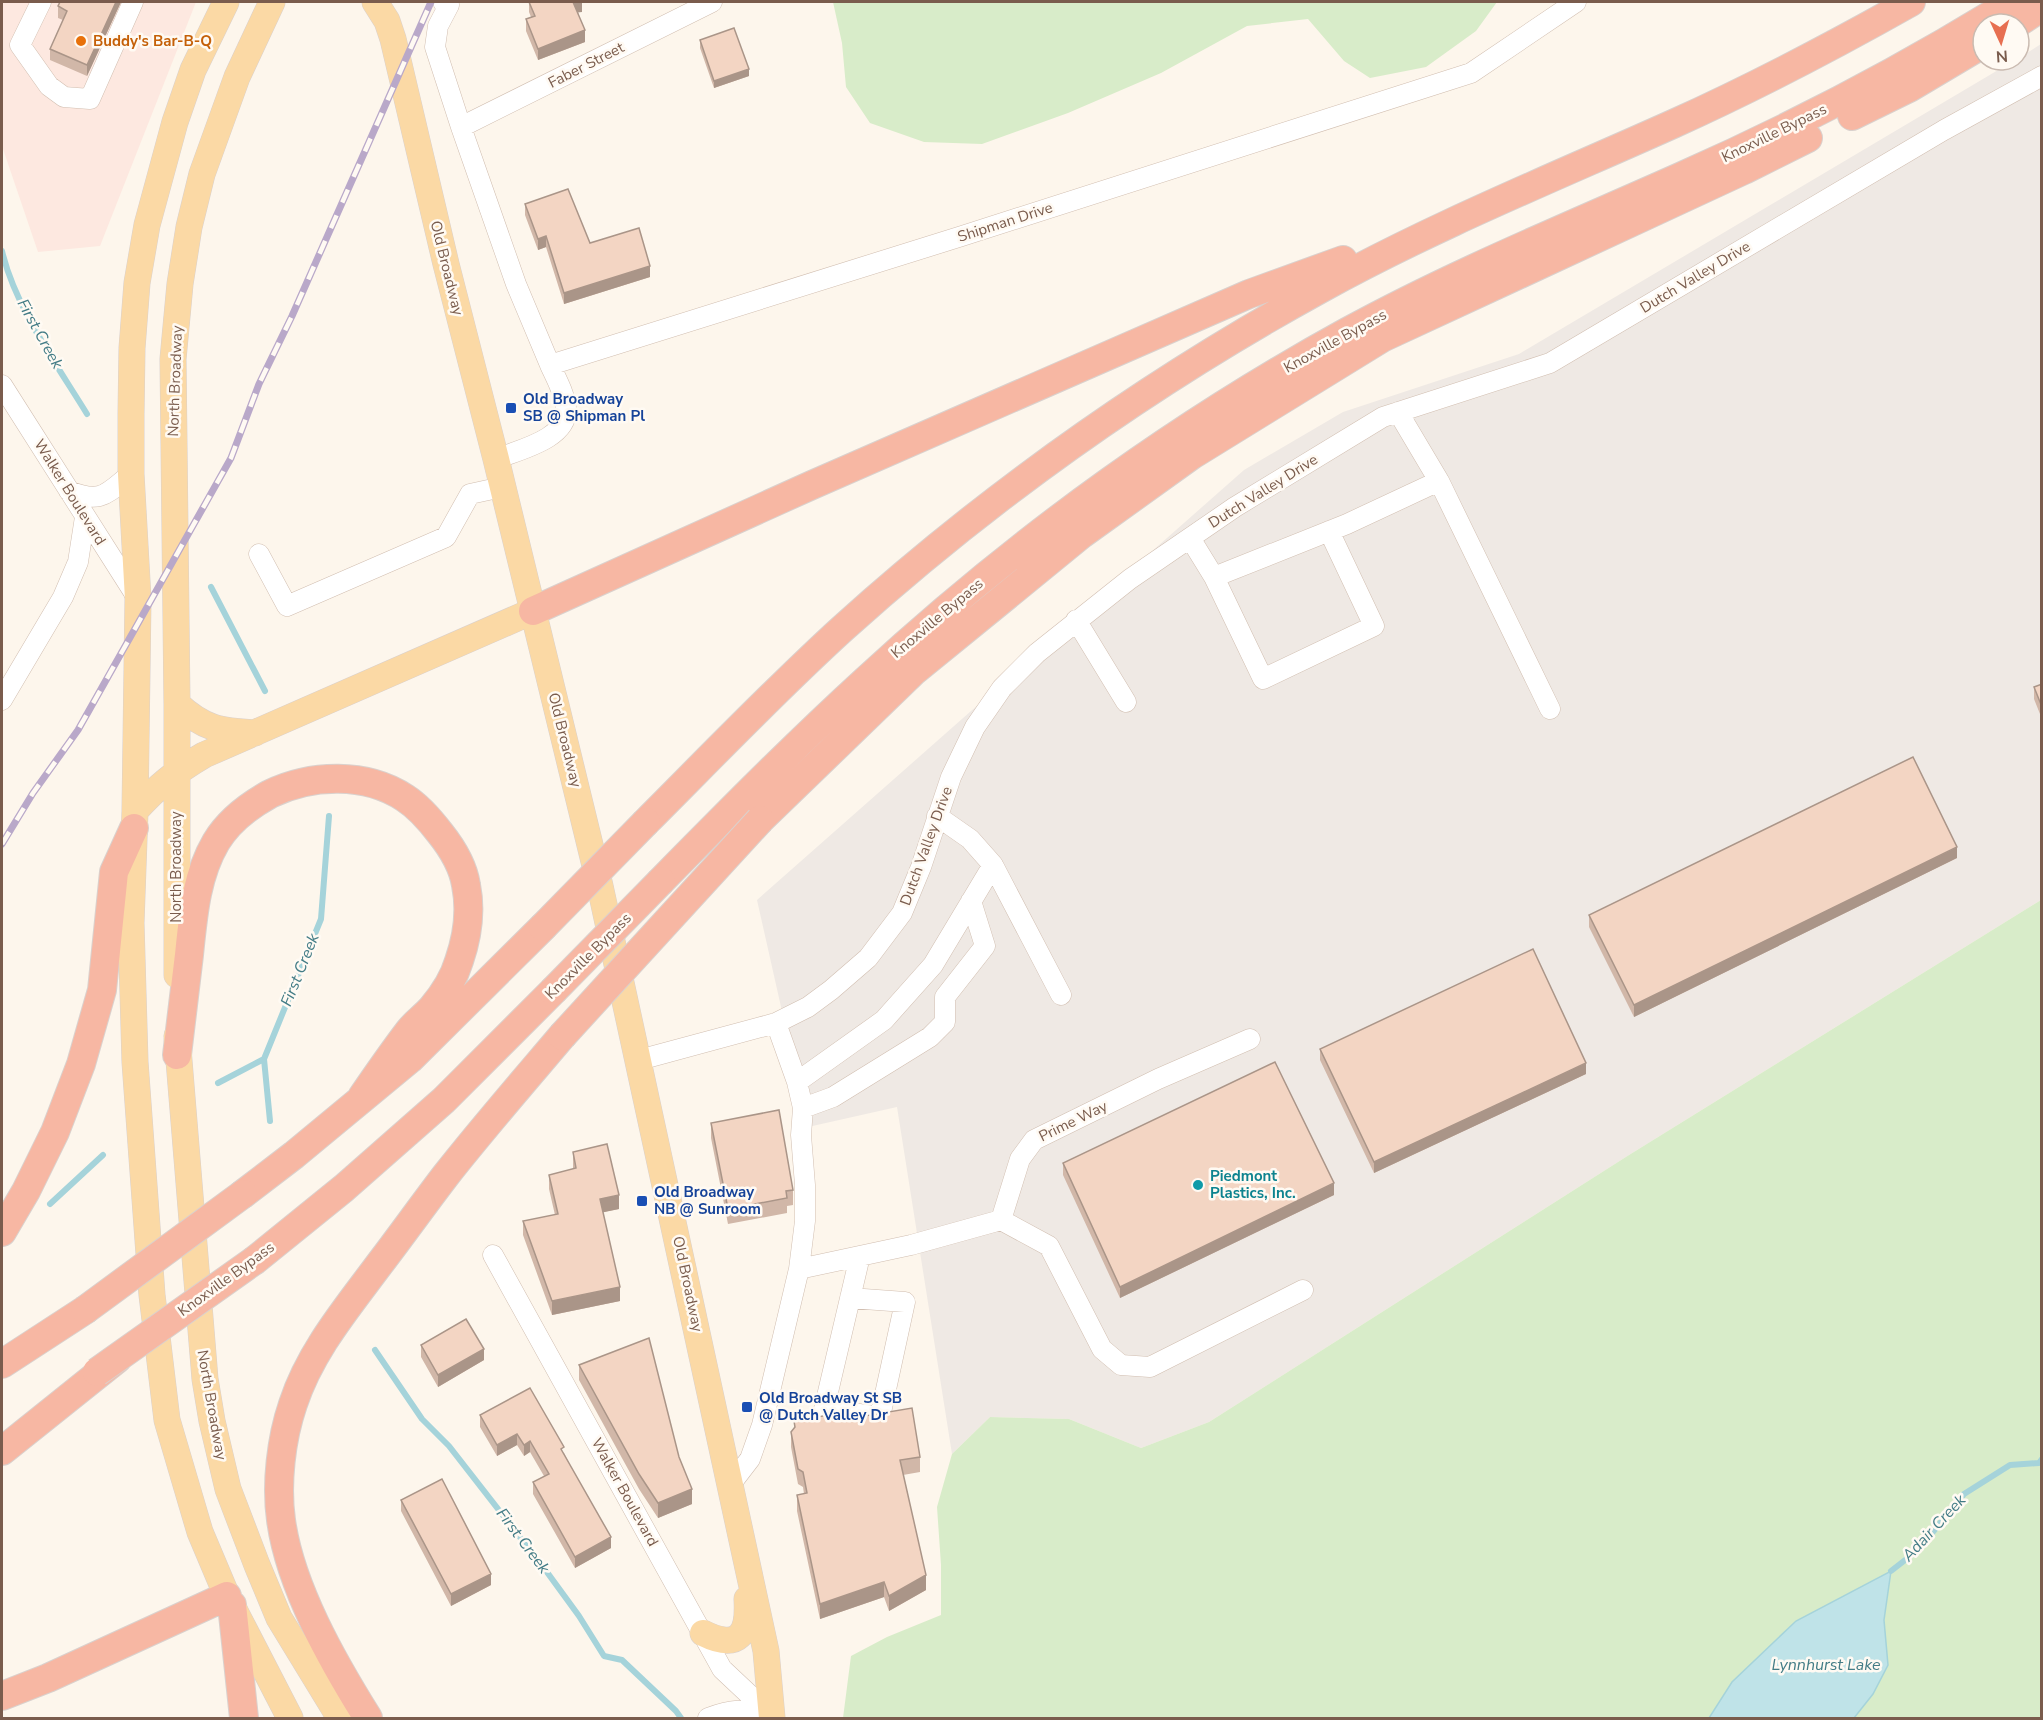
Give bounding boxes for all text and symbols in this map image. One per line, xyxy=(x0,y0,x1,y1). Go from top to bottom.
north arrow xyxy=(1971,12,2031,72)
place label: Buddy's Bar-B-Q xyxy=(93,31,212,51)
marker: Buddy's Bar-B-Q xyxy=(74,34,88,48)
street label: Faber Street xyxy=(545,37,628,93)
text: N xyxy=(1995,45,2009,67)
street label: Knoxville Bypass xyxy=(1718,99,1830,167)
street label: Shipman Drive xyxy=(955,197,1055,247)
street label: Old Broadway xyxy=(426,219,469,318)
street label: Dutch Valley Drive xyxy=(1636,236,1754,318)
water label: First Creek xyxy=(12,295,69,374)
street label: Knoxville Bypass xyxy=(1280,304,1390,378)
street label: North Broadway xyxy=(163,325,187,437)
place label: Old Broadway SB @ Shipman Pl xyxy=(523,389,645,426)
marker: Old Broadway SB @ Shipman Pl xyxy=(504,401,518,415)
street label: Walker Boulevard xyxy=(29,435,111,549)
street label: Dutch Valley Drive xyxy=(1205,449,1321,533)
street label: Knoxville Bypass xyxy=(887,573,987,663)
street label: Old Broadway xyxy=(544,691,587,790)
street label: Dutch Valley Drive xyxy=(895,784,957,908)
street label: North Broadway xyxy=(166,811,186,923)
street label: Knoxville Bypass xyxy=(540,908,636,1004)
water label: First Creek xyxy=(275,929,325,1010)
street label: Prime Way xyxy=(1035,1096,1111,1146)
place label: Piedmont Plastics, Inc. xyxy=(1210,1166,1296,1203)
marker: Piedmont Plastics, Inc. xyxy=(1191,1178,1205,1192)
place label: Old Broadway NB @ Sunroom xyxy=(654,1182,761,1219)
marker: Old Broadway NB @ Sunroom xyxy=(635,1194,649,1208)
street label: Old Broadway xyxy=(668,1234,708,1334)
street label: Knoxville Bypass xyxy=(174,1237,278,1321)
street label: North Broadway xyxy=(192,1348,232,1462)
place label: Old Broadway St SB @ Dutch Valley Dr xyxy=(759,1388,902,1425)
marker: Old Broadway St SB @ Dutch Valley Dr xyxy=(740,1400,754,1414)
street label: Walker Boulevard xyxy=(587,1434,663,1550)
water label: Adair Creek xyxy=(1897,1489,1971,1567)
water label: First Creek xyxy=(491,1504,556,1579)
water label: Lynnhurst Lake xyxy=(1772,1654,1881,1676)

